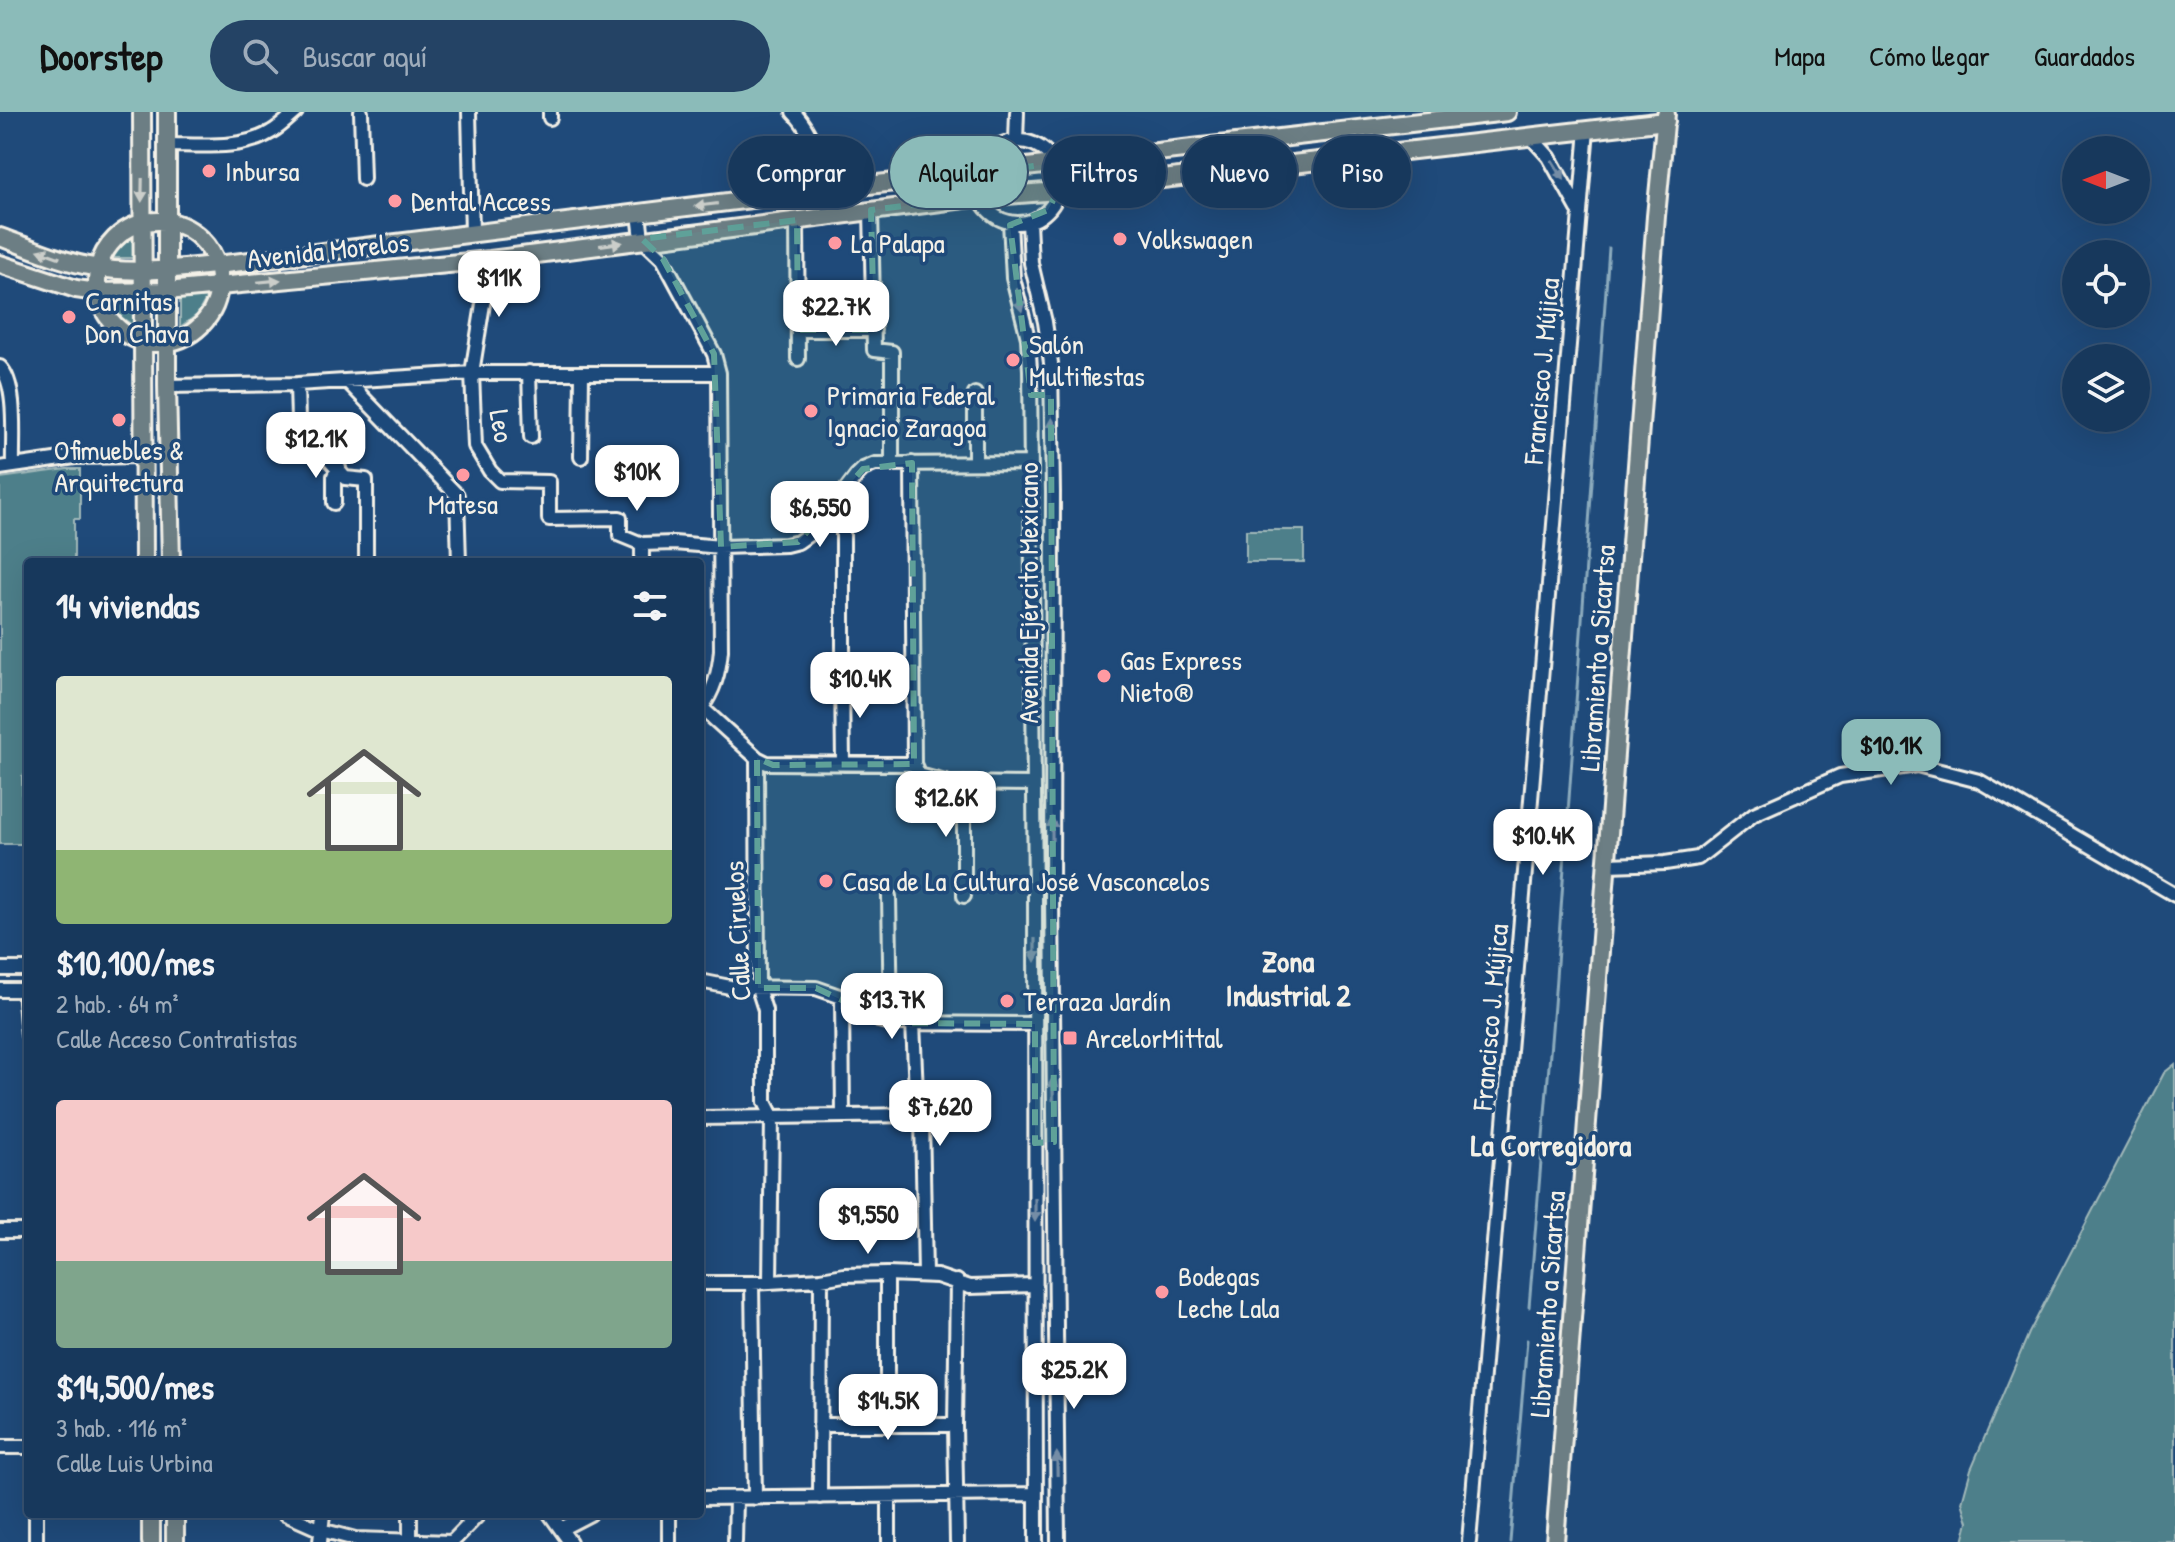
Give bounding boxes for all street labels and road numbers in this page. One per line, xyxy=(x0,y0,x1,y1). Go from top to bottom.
street label: Avenida Morelos xyxy=(245,223,411,277)
street label: Francisco J. Mújica xyxy=(1514,276,1568,467)
street label: Leo xyxy=(480,407,524,445)
street label: Avenida Ejército Mexicano xyxy=(1009,462,1047,724)
street label: Libramiento a Sicartsa xyxy=(1570,543,1624,773)
street label: Calle Ciruelos xyxy=(714,860,760,1002)
street label: Francisco J. Mújica xyxy=(1463,922,1517,1113)
street label: Libramiento a Sicartsa xyxy=(1520,1189,1574,1419)

